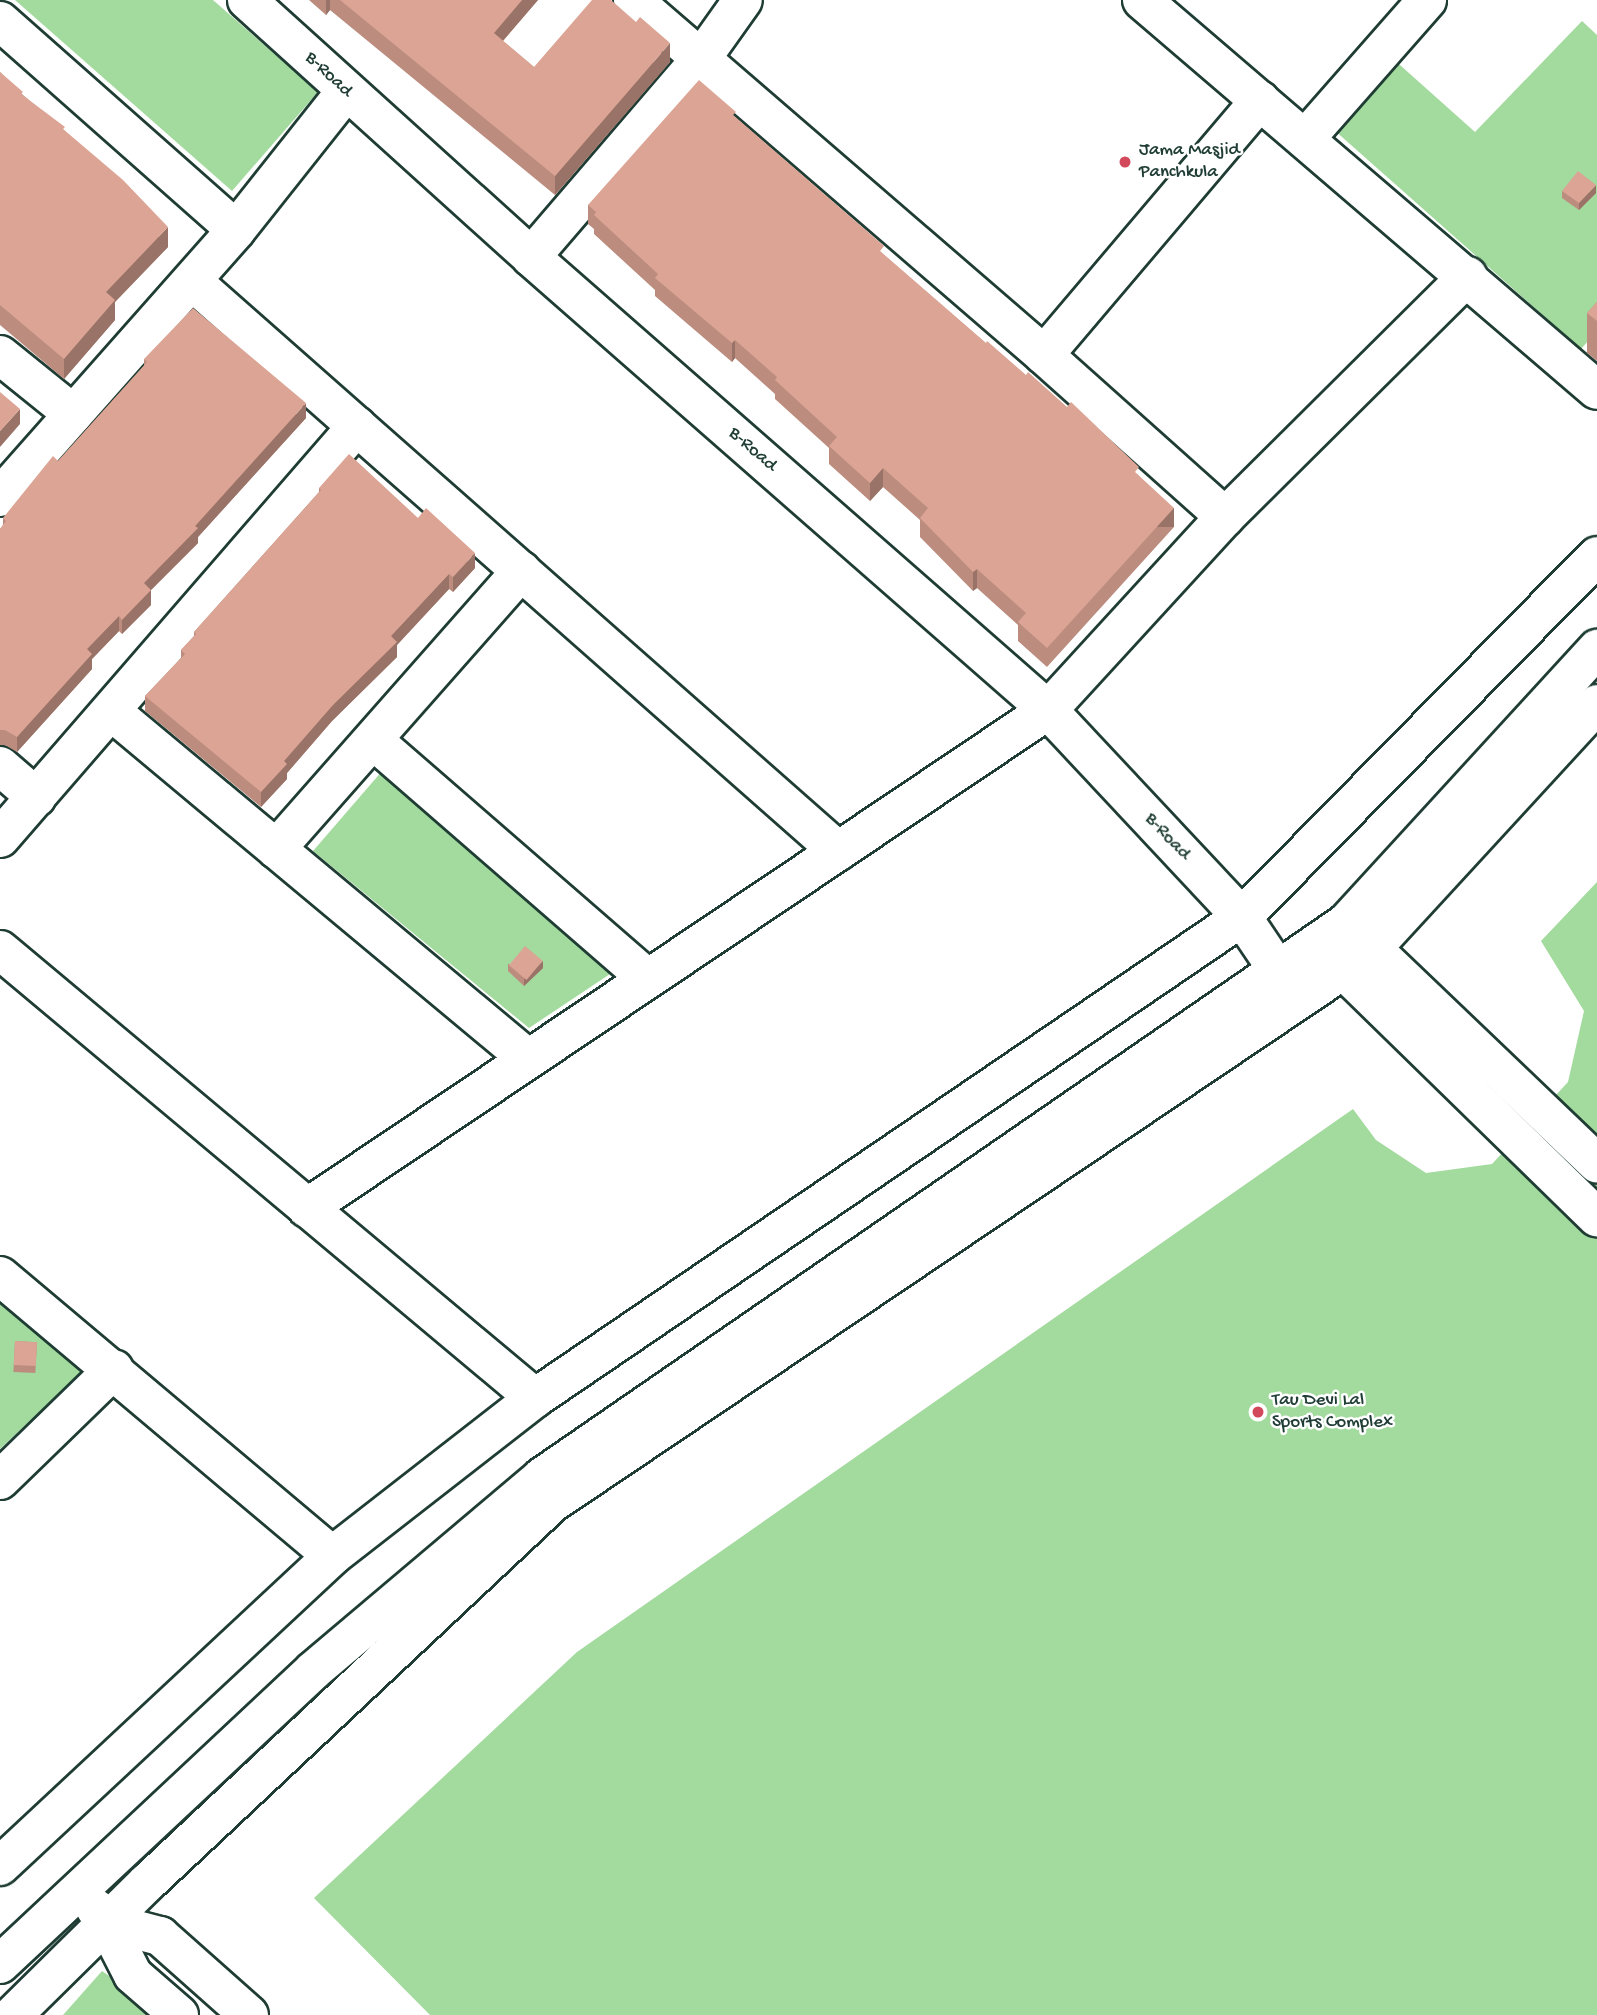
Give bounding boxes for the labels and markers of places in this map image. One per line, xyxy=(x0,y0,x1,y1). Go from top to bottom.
place label: Jama Masjid Panchkula xyxy=(1139,140,1240,184)
marker: Jama Masjid Panchkula xyxy=(1117,154,1133,170)
place label: Tau Devi Lal Sports Complex xyxy=(1272,1390,1393,1434)
marker: Tau Devi Lal Sports Complex xyxy=(1250,1404,1266,1420)

